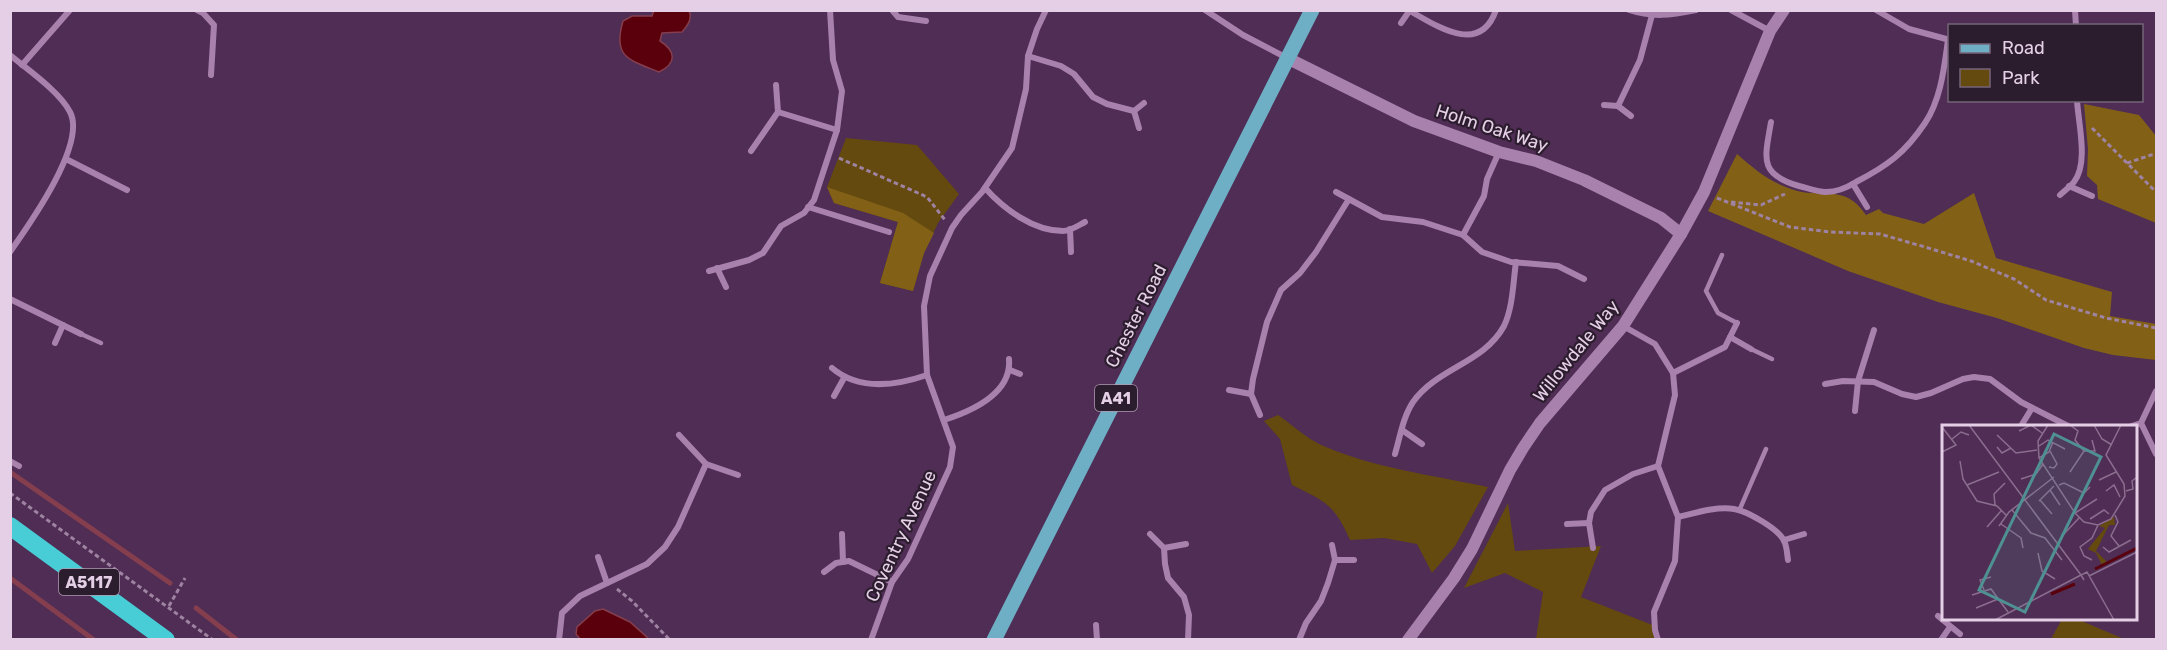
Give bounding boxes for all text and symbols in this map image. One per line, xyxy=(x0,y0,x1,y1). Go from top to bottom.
legend xyxy=(1948,24,2143,102)
text: Road xyxy=(2002,37,2045,59)
text: Park xyxy=(2002,67,2040,89)
street label: Holm Oak Way xyxy=(1433,99,1551,157)
street label: Chester Road xyxy=(1101,261,1171,371)
street label: Willowdale Way xyxy=(1528,296,1624,406)
road number: A41 xyxy=(1095,385,1137,411)
inset map xyxy=(1942,425,2137,620)
street label: Coventry Avenue xyxy=(861,467,941,605)
road number: A5117 xyxy=(59,569,119,595)

